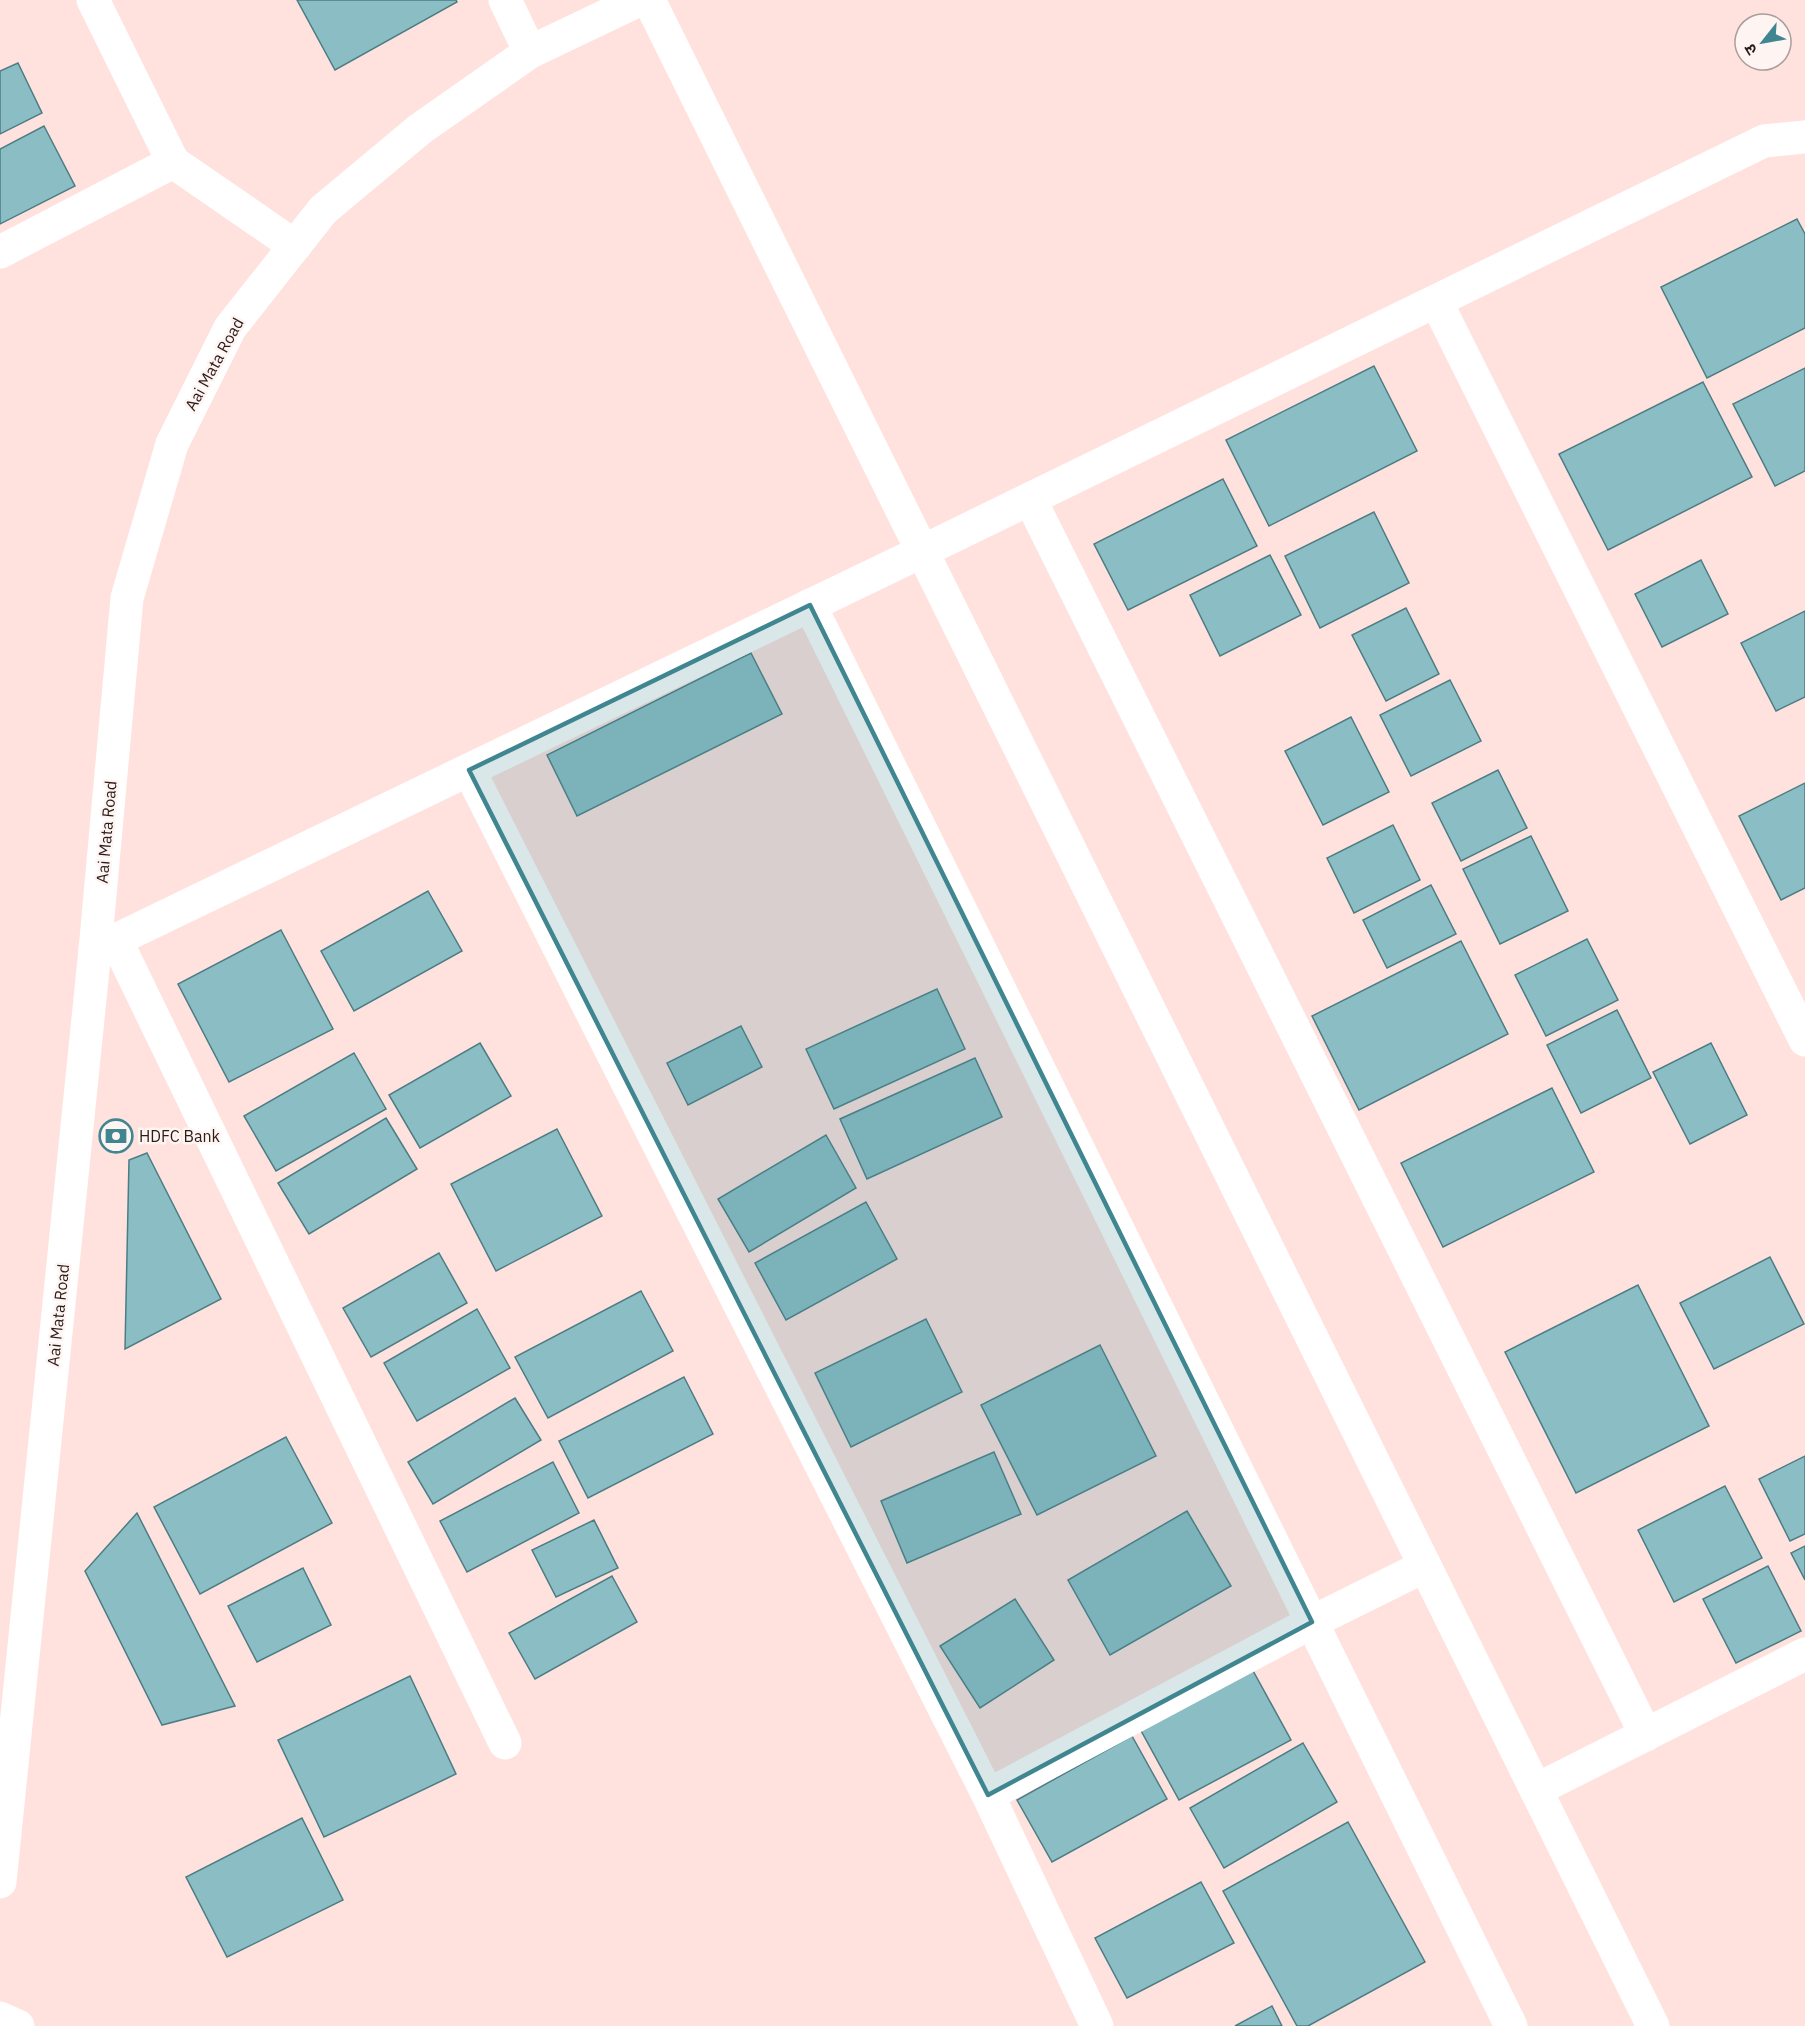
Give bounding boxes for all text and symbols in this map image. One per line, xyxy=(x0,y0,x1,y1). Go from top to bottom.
north arrow xyxy=(1733,12,1793,72)
text: उ xyxy=(1739,40,1761,59)
street label: Aai Mata Road xyxy=(180,314,248,414)
street label: Aai Mata Road xyxy=(92,780,120,884)
bank icon: HDFC Bank xyxy=(98,1118,134,1154)
place label: HDFC Bank xyxy=(139,1126,221,1146)
street label: Aai Mata Road xyxy=(43,1263,73,1367)

